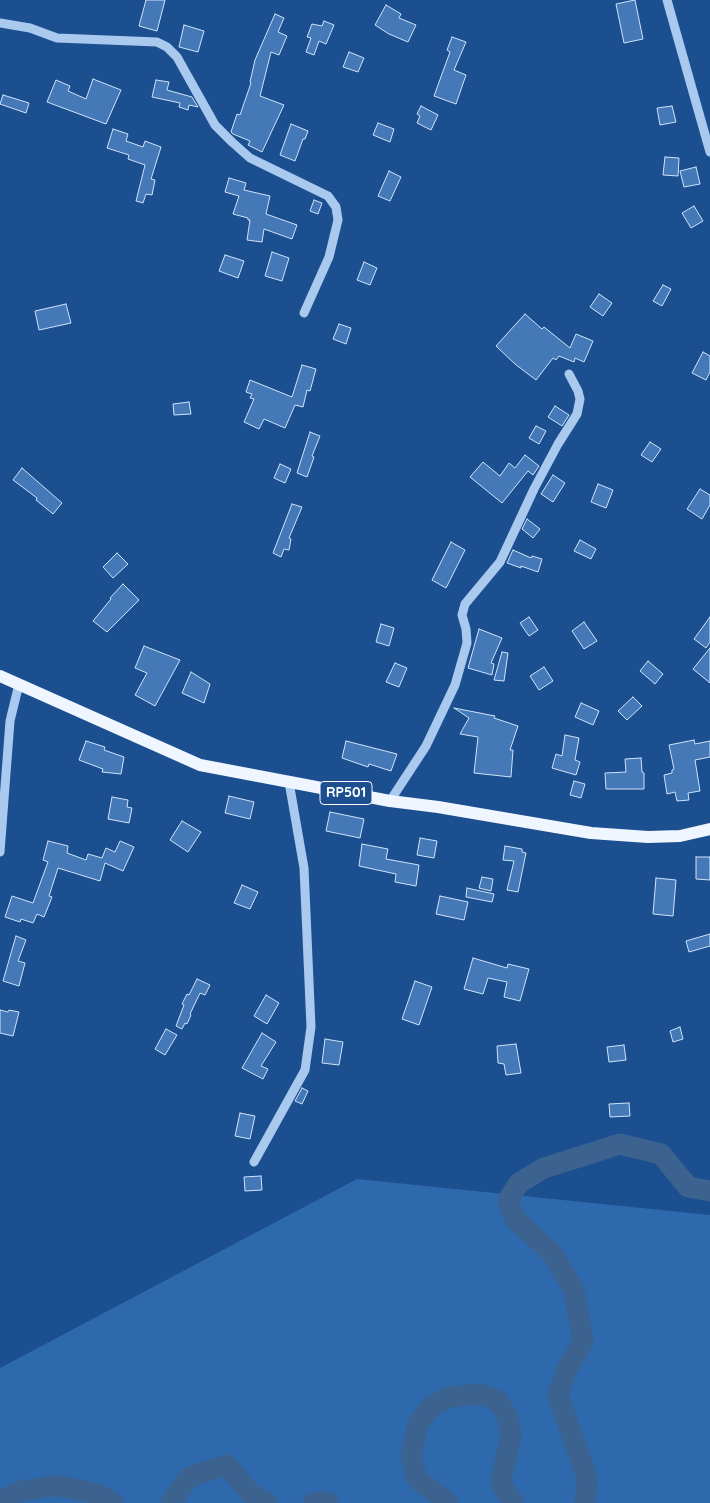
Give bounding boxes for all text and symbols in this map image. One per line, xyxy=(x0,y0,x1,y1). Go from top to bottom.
road number: RP501 xyxy=(320,781,372,804)

